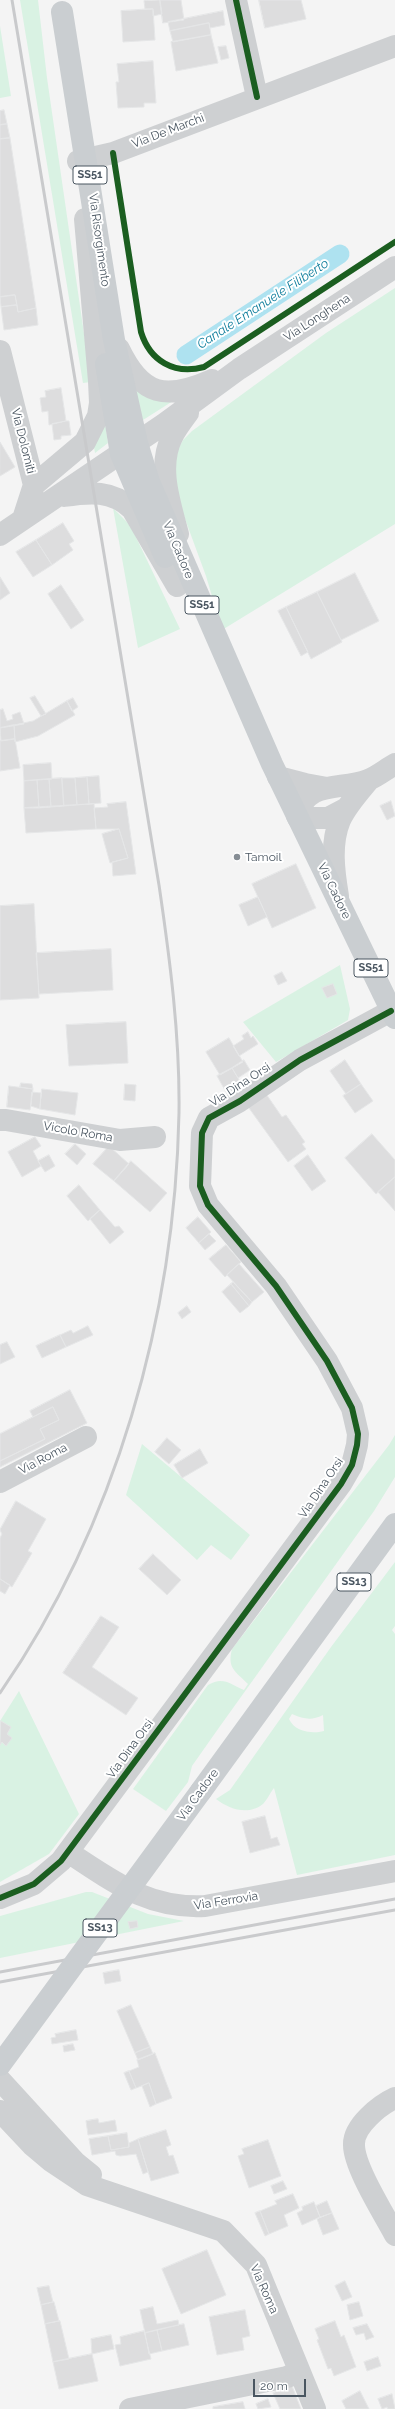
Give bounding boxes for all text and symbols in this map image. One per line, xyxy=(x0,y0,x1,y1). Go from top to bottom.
street label: Via De Marchi xyxy=(130,111,206,151)
road number: SS51 xyxy=(73,166,107,184)
street label: Via Risorgimento xyxy=(85,193,113,287)
water label: Canale Emanuele Filiberto xyxy=(194,256,332,352)
street label: Via Longhena xyxy=(281,291,353,345)
street label: Via Dolomiti xyxy=(8,407,38,475)
street label: Via Cadore xyxy=(159,519,197,581)
road number: SS51 xyxy=(185,596,219,614)
place label: Tamoil xyxy=(245,850,282,864)
marker: Tamoil xyxy=(232,852,242,862)
street label: Via Cadore xyxy=(314,861,354,921)
road number: SS51 xyxy=(354,959,388,977)
street label: Via Dina Orsi xyxy=(207,1060,273,1110)
street label: Vicolo Roma xyxy=(42,1119,114,1145)
street label: Via Roma xyxy=(16,1440,70,1478)
street label: Via Dina Orsi xyxy=(296,1455,346,1521)
road number: SS13 xyxy=(337,1573,371,1591)
street label: Via Dina Orsi xyxy=(104,1717,156,1781)
street label: Via Cadore xyxy=(174,1766,222,1824)
street label: Via Ferrovia xyxy=(193,1889,259,1913)
road number: SS13 xyxy=(83,1919,117,1937)
street label: Via Roma xyxy=(247,2262,281,2316)
scale bar xyxy=(255,2371,308,2397)
text: 20 m xyxy=(260,2379,288,2393)

